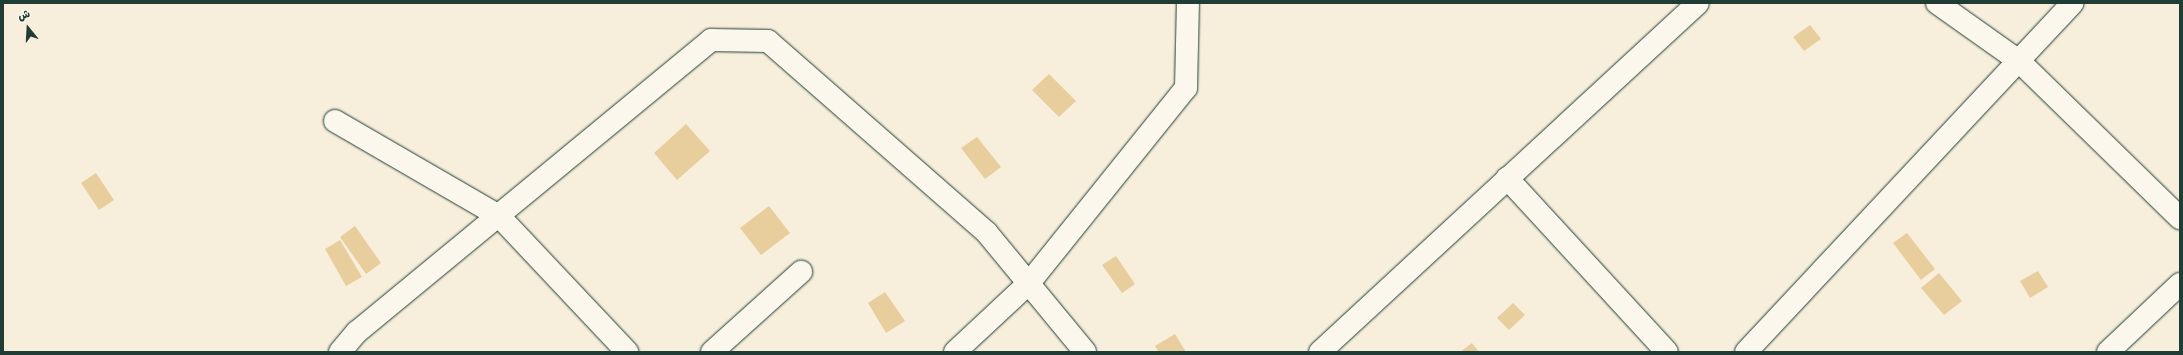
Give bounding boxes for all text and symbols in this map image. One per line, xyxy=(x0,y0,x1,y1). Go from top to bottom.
north arrow xyxy=(8,8,48,48)
text: ش xyxy=(17,9,32,24)

